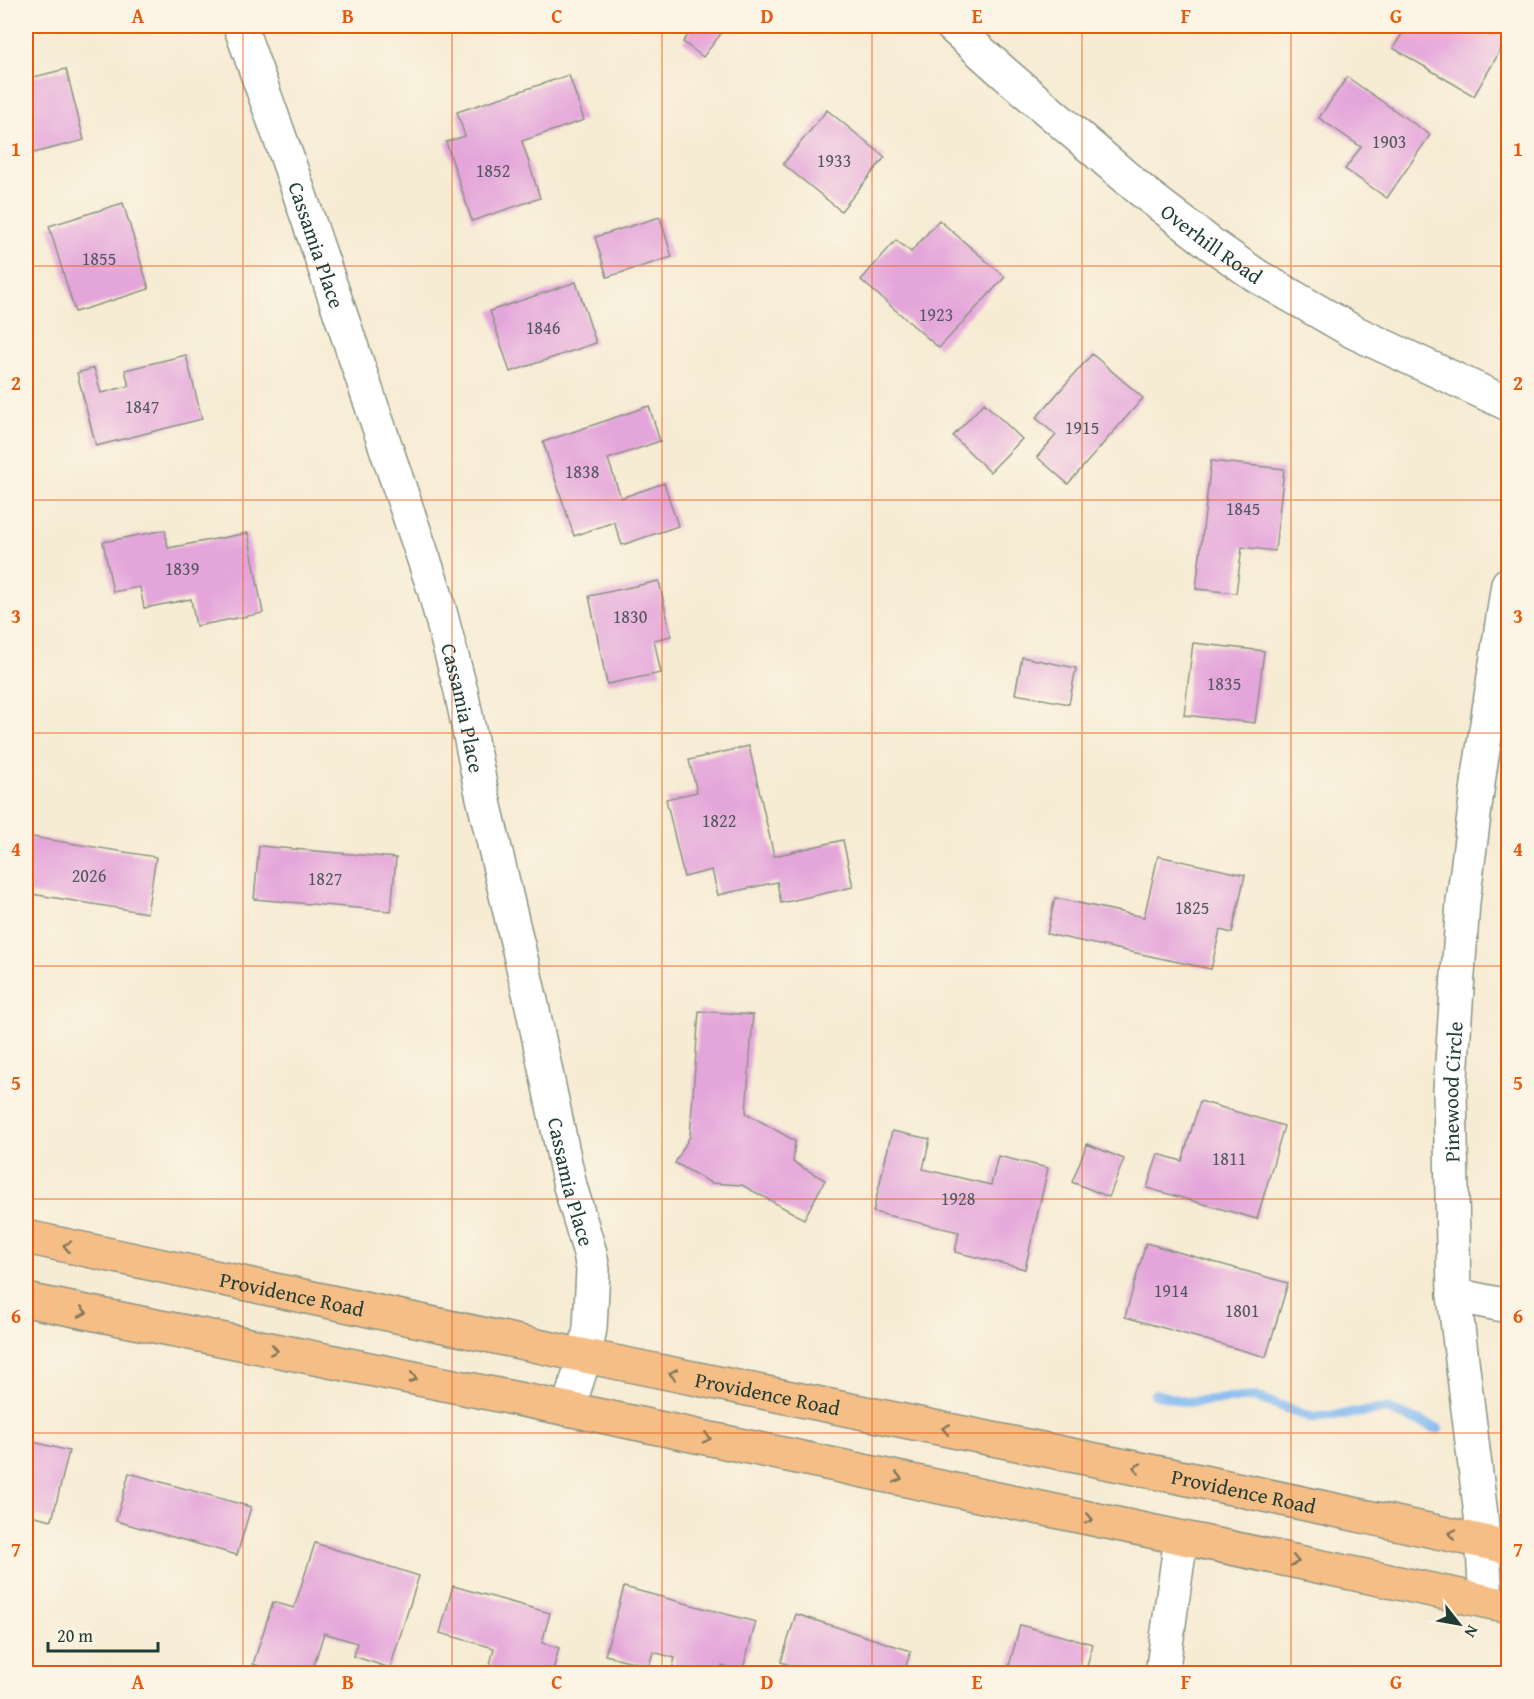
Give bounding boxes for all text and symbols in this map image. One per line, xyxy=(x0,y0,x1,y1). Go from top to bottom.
text: A xyxy=(132,1,145,30)
text: B xyxy=(342,1,354,30)
text: C xyxy=(551,1,563,30)
text: D xyxy=(760,1,774,30)
text: E xyxy=(972,1,983,30)
text: F xyxy=(1181,1,1191,30)
text: G xyxy=(1390,1,1402,30)
house number: 1903 xyxy=(1372,128,1406,155)
text: 1 xyxy=(11,134,21,163)
text: 1 xyxy=(1513,134,1523,163)
house number: 1933 xyxy=(817,147,851,174)
house number: 1852 xyxy=(476,157,510,184)
street label: Cassamia Place xyxy=(281,177,353,312)
street label: Overhill Road xyxy=(1154,196,1270,291)
house number: 1855 xyxy=(82,245,116,272)
house number: 1923 xyxy=(919,301,953,328)
house number: 1846 xyxy=(526,314,560,341)
text: 2 xyxy=(11,368,21,397)
text: 2 xyxy=(1513,368,1523,397)
house number: 1847 xyxy=(125,393,159,420)
house number: 1915 xyxy=(1065,414,1099,441)
house number: 1838 xyxy=(565,458,599,485)
house number: 1845 xyxy=(1226,495,1260,522)
house number: 1839 xyxy=(165,555,199,582)
text: 3 xyxy=(11,601,21,630)
text: 3 xyxy=(1513,601,1523,630)
house number: 1830 xyxy=(613,603,648,630)
street label: Cassamia Place xyxy=(433,640,493,776)
house number: 1835 xyxy=(1207,670,1241,697)
house number: 1822 xyxy=(702,807,736,834)
text: 4 xyxy=(11,834,21,863)
text: 4 xyxy=(1513,834,1523,863)
house number: 2026 xyxy=(72,862,106,889)
house number: 1827 xyxy=(308,865,342,892)
house number: 1825 xyxy=(1175,894,1209,921)
street label: Pinewood Circle xyxy=(1434,1020,1470,1163)
text: 5 xyxy=(11,1068,21,1097)
text: 5 xyxy=(1513,1068,1523,1097)
street label: Cassamia Place xyxy=(540,1114,603,1250)
house number: 1811 xyxy=(1212,1145,1246,1172)
house number: 1928 xyxy=(941,1185,975,1212)
one-way arrow xyxy=(62,1240,72,1253)
street label: Providence Road xyxy=(217,1263,368,1324)
house number: 1914 xyxy=(1154,1277,1188,1304)
house number: 1801 xyxy=(1225,1297,1259,1324)
text: 6 xyxy=(11,1301,21,1330)
text: 6 xyxy=(1513,1301,1523,1330)
one-way arrow xyxy=(78,1305,88,1318)
one-way arrow xyxy=(269,1343,279,1356)
street label: Providence Road xyxy=(693,1363,844,1423)
one-way arrow xyxy=(668,1368,678,1381)
one-way arrow xyxy=(408,1371,418,1384)
one-way arrow xyxy=(942,1423,952,1436)
one-way arrow xyxy=(702,1431,712,1444)
street label: Providence Road xyxy=(1169,1460,1320,1521)
one-way arrow xyxy=(1133,1462,1143,1475)
one-way arrow xyxy=(893,1471,903,1484)
one-way arrow xyxy=(1084,1511,1094,1524)
one-way arrow xyxy=(1447,1528,1457,1541)
text: 7 xyxy=(11,1534,21,1563)
text: 7 xyxy=(1513,1534,1523,1563)
one-way arrow xyxy=(1290,1554,1300,1567)
north arrow xyxy=(1429,1594,1489,1654)
scale bar xyxy=(48,1615,158,1653)
text: N xyxy=(1459,1621,1485,1643)
text: 20 m xyxy=(57,1622,93,1649)
text: A xyxy=(132,1667,145,1696)
text: B xyxy=(342,1667,354,1696)
text: C xyxy=(551,1667,563,1696)
text: D xyxy=(760,1667,774,1696)
text: E xyxy=(972,1667,983,1696)
text: F xyxy=(1181,1667,1191,1696)
text: G xyxy=(1390,1667,1402,1696)

